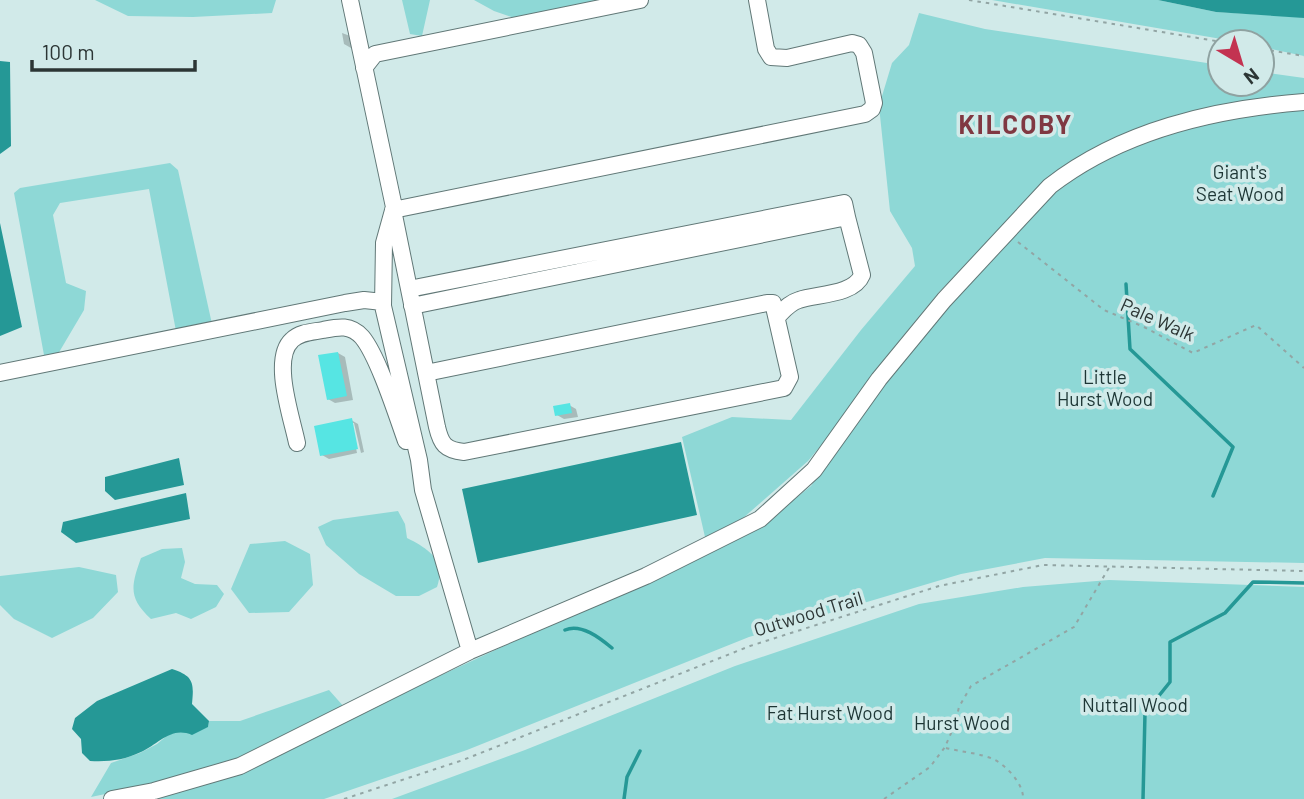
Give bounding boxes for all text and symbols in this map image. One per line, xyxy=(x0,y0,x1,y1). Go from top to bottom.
scale bar xyxy=(32,28,194,72)
north arrow xyxy=(1206,28,1276,98)
text: 100 m xyxy=(42,39,95,64)
text: N xyxy=(1240,64,1264,90)
district label: KILCOBY xyxy=(959,108,1073,139)
park label: Giant's Seat Wood xyxy=(1196,160,1284,205)
street label: Pale Walk xyxy=(1117,293,1199,345)
park label: Little Hurst Wood xyxy=(1057,365,1153,410)
street label: Outwood Trail xyxy=(751,586,865,640)
park label: Nuttall Wood xyxy=(1082,693,1188,716)
park label: Fat Hurst Wood xyxy=(767,701,893,724)
park label: Hurst Wood xyxy=(914,711,1010,734)

